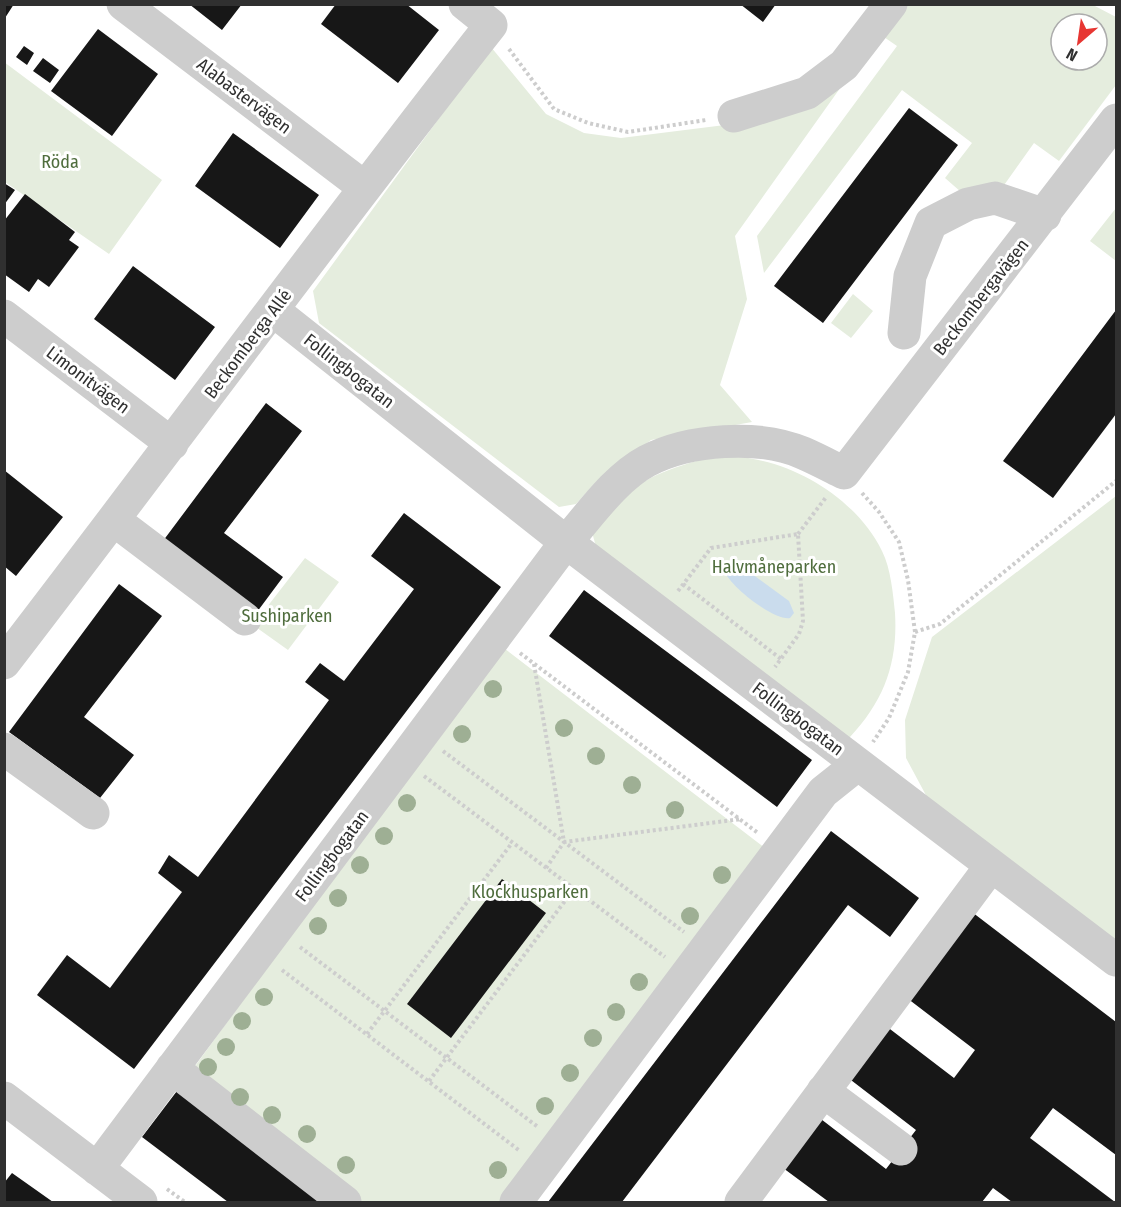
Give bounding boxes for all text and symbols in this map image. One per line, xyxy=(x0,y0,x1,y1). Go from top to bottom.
north arrow xyxy=(1049,12,1109,72)
text: N xyxy=(1063,44,1081,65)
street label: Alabastervägen xyxy=(192,53,296,139)
park label: Röda xyxy=(41,151,79,173)
street label: Beckombergavägen xyxy=(929,234,1033,360)
street label: Beckomberga Allé xyxy=(200,285,296,403)
street label: Follingbogatan xyxy=(299,329,399,413)
street label: Limonitvägen xyxy=(42,342,134,418)
park label: Halvmåneparken xyxy=(712,556,836,578)
park label: Sushiparken xyxy=(241,605,333,627)
street label: Follingbogatan xyxy=(748,677,848,761)
street label: Follingbogatan xyxy=(290,806,374,906)
park label: Klockhusparken xyxy=(471,881,589,903)

